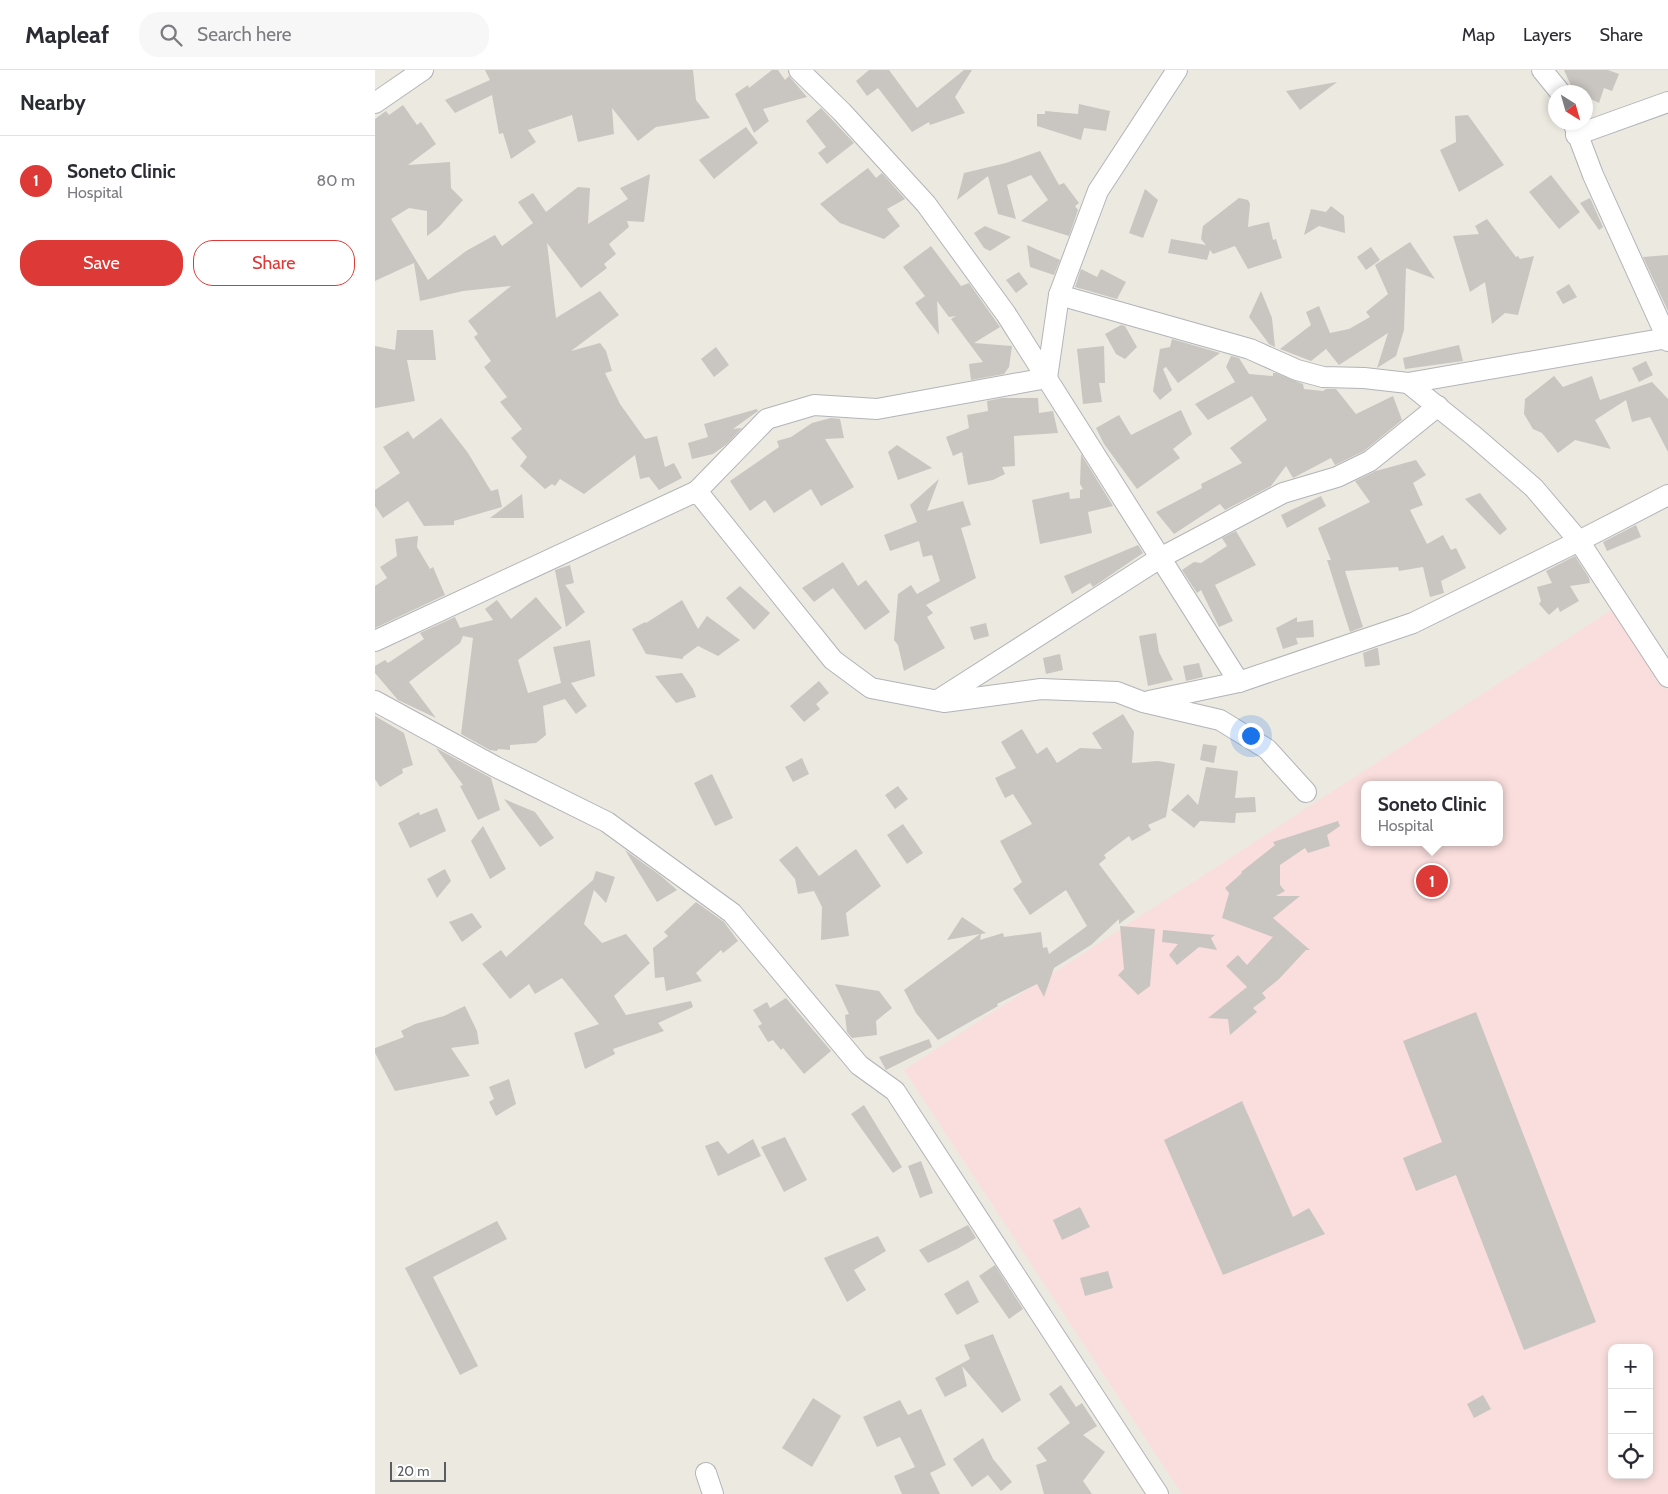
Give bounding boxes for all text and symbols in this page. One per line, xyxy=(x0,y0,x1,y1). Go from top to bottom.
search box xyxy=(139,12,489,57)
text: Mapleaf xyxy=(25,20,109,49)
icon: search xyxy=(157,21,185,49)
text: Search here xyxy=(197,23,291,46)
text: Map xyxy=(1462,24,1495,46)
text: Layers xyxy=(1523,24,1572,46)
text: Share xyxy=(1600,24,1643,46)
north arrow xyxy=(1548,85,1593,130)
text: Nearby xyxy=(20,90,86,115)
text: Soneto Clinic xyxy=(67,160,176,183)
text: 1 xyxy=(33,171,39,190)
text: 80 m xyxy=(317,171,355,190)
text: Hospital xyxy=(67,183,123,202)
button: Save xyxy=(20,240,183,286)
button: Share xyxy=(193,240,355,286)
your location xyxy=(1238,723,1264,749)
popup xyxy=(1361,781,1503,846)
text: Soneto Clinic xyxy=(1378,793,1486,816)
text: Hospital xyxy=(1378,816,1433,835)
pin: 1 xyxy=(1416,862,1448,900)
map controls xyxy=(1608,1344,1653,1479)
button: + xyxy=(1608,1344,1653,1389)
button: − xyxy=(1608,1389,1653,1434)
button: locate xyxy=(1608,1434,1653,1479)
scale bar xyxy=(390,1459,446,1482)
text: 20 m xyxy=(397,1462,430,1480)

